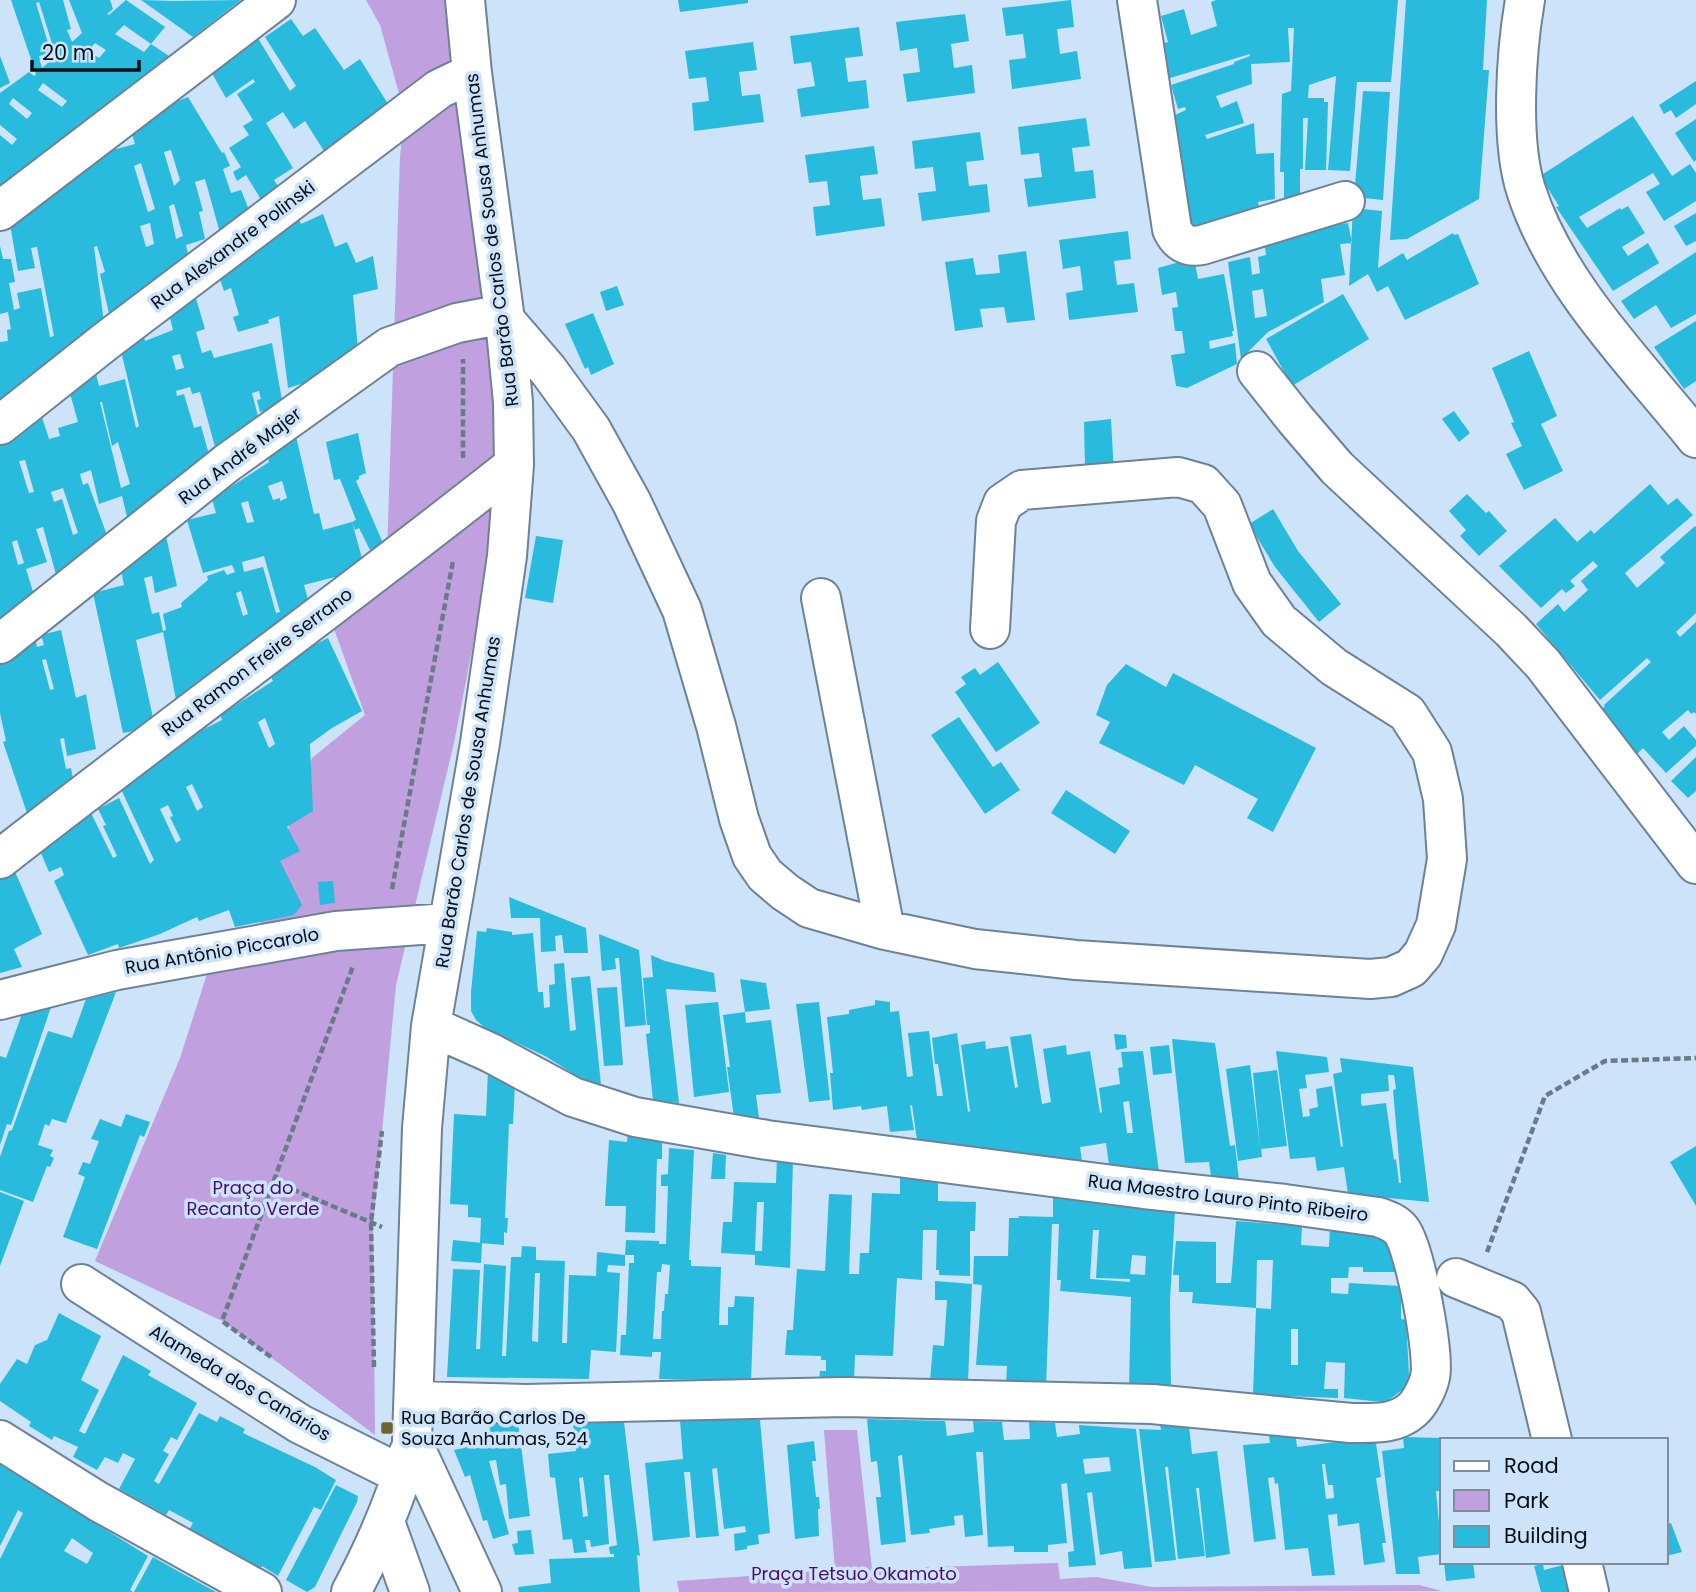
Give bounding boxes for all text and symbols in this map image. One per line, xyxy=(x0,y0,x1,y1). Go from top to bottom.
scale bar xyxy=(32,28,138,72)
text: 20 m xyxy=(42,38,95,67)
street label: Rua Barão Carlos de Sousa Anhumas xyxy=(459,72,524,408)
street label: Rua Alexandre Polinski xyxy=(145,175,320,315)
street label: Rua André Majer xyxy=(173,401,307,510)
street label: Rua Ramon Freire Serrano xyxy=(156,581,357,742)
street label: Rua Barão Carlos de Sousa Anhumas xyxy=(429,634,506,970)
street label: Rua Antônio Piccarolo xyxy=(123,921,321,980)
street label: Rua Maestro Lauro Pinto Ribeiro xyxy=(1086,1168,1370,1227)
park label: Praça do Recanto Verde xyxy=(187,1175,319,1221)
street label: Alameda dos Canários xyxy=(145,1318,336,1447)
place label: Rua Barão Carlos De Souza Anhumas, 524 xyxy=(401,1405,588,1451)
marker: Rua Barão Carlos De Souza Anhumas, 524 xyxy=(379,1420,395,1436)
legend xyxy=(1440,1438,1668,1564)
text: Road xyxy=(1504,1451,1559,1480)
text: Park xyxy=(1504,1486,1549,1515)
text: Building xyxy=(1504,1521,1588,1550)
park label: Praça Tetsuo Okamoto xyxy=(751,1561,957,1586)

